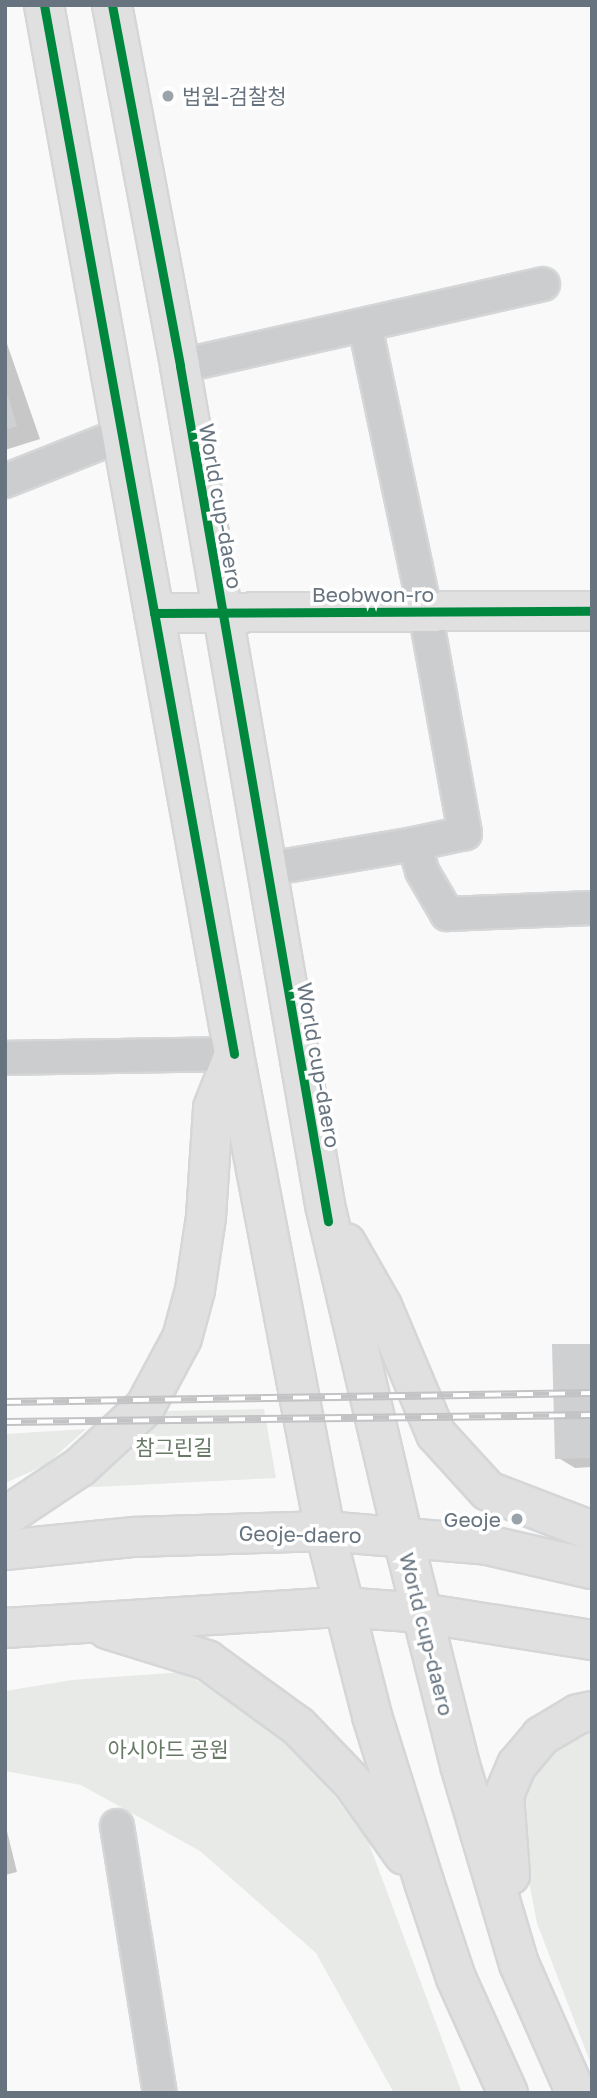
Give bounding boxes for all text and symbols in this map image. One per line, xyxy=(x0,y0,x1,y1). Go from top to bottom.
place label: 법원-검찰청 xyxy=(182,83,287,109)
marker: 법원-검찰청 xyxy=(160,88,176,104)
street label: World cup-daero xyxy=(194,421,248,591)
street label: Beobwon-ro xyxy=(312,581,434,607)
street label: World cup-daero xyxy=(292,980,346,1150)
park label: 참그린길 xyxy=(135,1434,213,1460)
place label: Geoje xyxy=(444,1506,501,1532)
marker: Geoje xyxy=(507,1509,527,1529)
street label: Geoje-daero xyxy=(238,1520,362,1548)
street label: World cup-daero xyxy=(395,1550,459,1718)
park label: 아시아드 공원 xyxy=(107,1736,229,1762)

